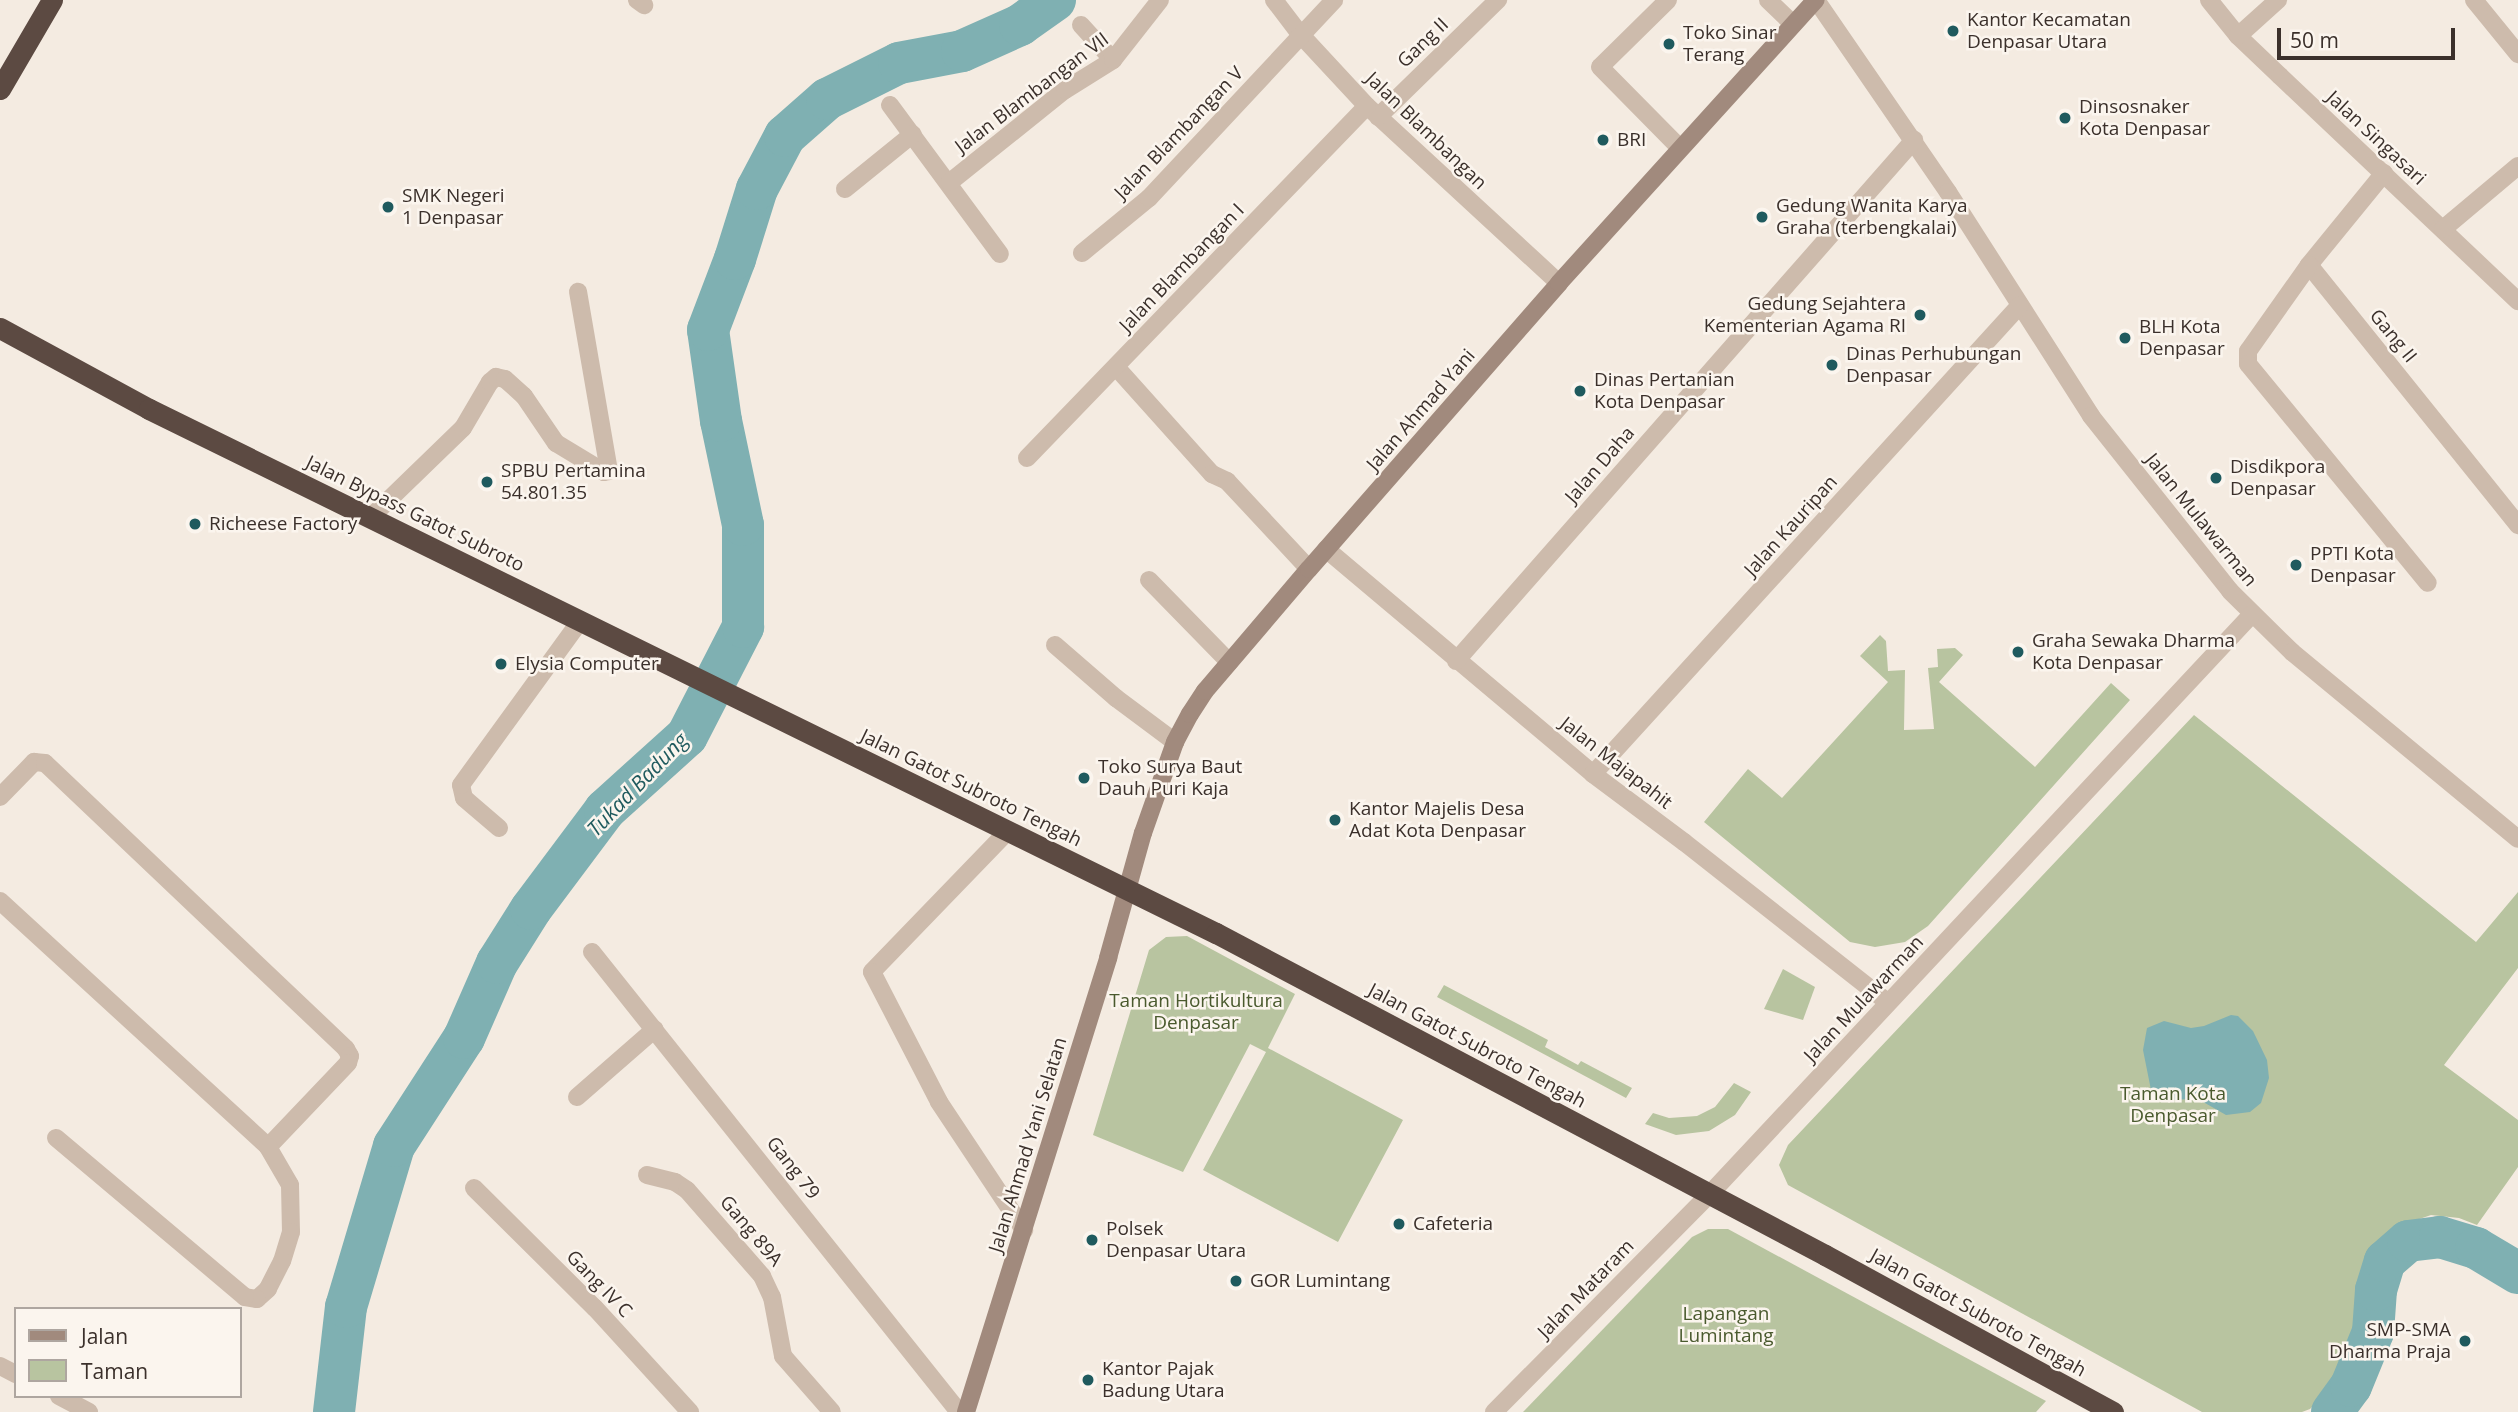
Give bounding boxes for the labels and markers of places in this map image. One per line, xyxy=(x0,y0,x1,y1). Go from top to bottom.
place label: Kantor Kecamatan Denpasar Utara xyxy=(1967,9,2131,53)
place label: Toko Sinar Terang xyxy=(1683,22,1776,66)
marker: Kantor Kecamatan Denpasar Utara xyxy=(1945,23,1961,39)
marker: Toko Sinar Terang xyxy=(1661,36,1677,52)
place label: Dinsosnaker Kota Denpasar xyxy=(2079,96,2210,140)
marker: Dinsosnaker Kota Denpasar xyxy=(2057,110,2073,126)
place label: BRI xyxy=(1617,129,1646,151)
marker: BRI xyxy=(1595,132,1611,148)
place label: SMK Negeri 1 Denpasar xyxy=(402,185,505,229)
place label: Gedung Wanita Karya Graha (terbengkalai) xyxy=(1776,195,1968,239)
marker: SMK Negeri 1 Denpasar xyxy=(380,199,396,215)
marker: Gedung Wanita Karya Graha (terbengkalai) xyxy=(1754,209,1770,225)
place label: Gedung Sejahtera Kementerian Agama RI xyxy=(1704,293,1906,337)
marker: Gedung Sejahtera Kementerian Agama RI xyxy=(1912,307,1928,323)
place label: BLH Kota Denpasar xyxy=(2139,316,2225,360)
marker: BLH Kota Denpasar xyxy=(2117,330,2133,346)
place label: Dinas Perhubungan Denpasar xyxy=(1846,343,2021,387)
marker: Dinas Perhubungan Denpasar xyxy=(1824,357,1840,373)
place label: Dinas Pertanian Kota Denpasar xyxy=(1594,369,1735,413)
marker: Dinas Pertanian Kota Denpasar xyxy=(1572,383,1588,399)
place label: Disdikpora Denpasar xyxy=(2230,456,2325,500)
place label: SPBU Pertamina 54.801.35 xyxy=(501,460,646,504)
marker: Disdikpora Denpasar xyxy=(2208,470,2224,486)
marker: SPBU Pertamina 54.801.35 xyxy=(479,474,495,490)
place label: Richeese Factory xyxy=(209,513,357,535)
marker: Richeese Factory xyxy=(187,516,203,532)
place label: PPTI Kota Denpasar xyxy=(2310,543,2396,587)
marker: PPTI Kota Denpasar xyxy=(2288,557,2304,573)
place label: Graha Sewaka Dharma Kota Denpasar xyxy=(2032,630,2235,674)
marker: Graha Sewaka Dharma Kota Denpasar xyxy=(2010,644,2026,660)
place label: Elysia Computer xyxy=(515,653,659,675)
marker: Elysia Computer xyxy=(493,656,509,672)
place label: Toko Surya Baut Dauh Puri Kaja xyxy=(1098,756,1242,800)
marker: Toko Surya Baut Dauh Puri Kaja xyxy=(1076,770,1092,786)
place label: Kantor Majelis Desa Adat Kota Denpasar xyxy=(1349,798,1526,842)
marker: Kantor Majelis Desa Adat Kota Denpasar xyxy=(1327,812,1343,828)
place label: Cafeteria xyxy=(1413,1213,1493,1235)
marker: Cafeteria xyxy=(1391,1216,1407,1232)
place label: Polsek Denpasar Utara xyxy=(1106,1218,1246,1262)
marker: Polsek Denpasar Utara xyxy=(1084,1232,1100,1248)
place label: GOR Lumintang xyxy=(1250,1270,1390,1292)
marker: GOR Lumintang xyxy=(1228,1273,1244,1289)
place label: SMP-SMA Dharma Praja xyxy=(2329,1319,2451,1363)
marker: SMP-SMA Dharma Praja xyxy=(2457,1333,2473,1349)
place label: Kantor Pajak Badung Utara xyxy=(1102,1358,1225,1402)
marker: Kantor Pajak Badung Utara xyxy=(1080,1372,1096,1388)

